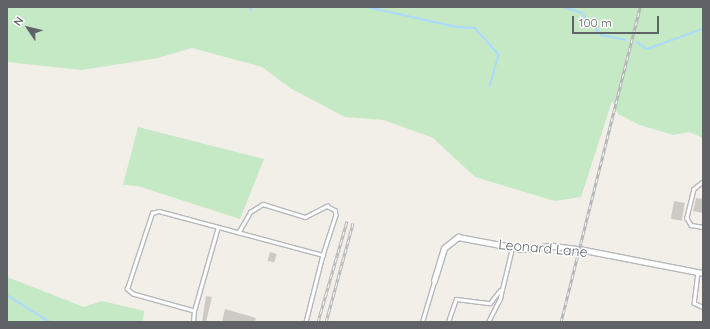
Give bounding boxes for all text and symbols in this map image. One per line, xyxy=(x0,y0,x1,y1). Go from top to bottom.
north arrow xyxy=(8,8,48,48)
scale bar xyxy=(574,8,661,34)
text: N xyxy=(10,14,26,28)
text: 100 m xyxy=(579,15,612,30)
street label: Leonard Lane xyxy=(498,236,588,260)

